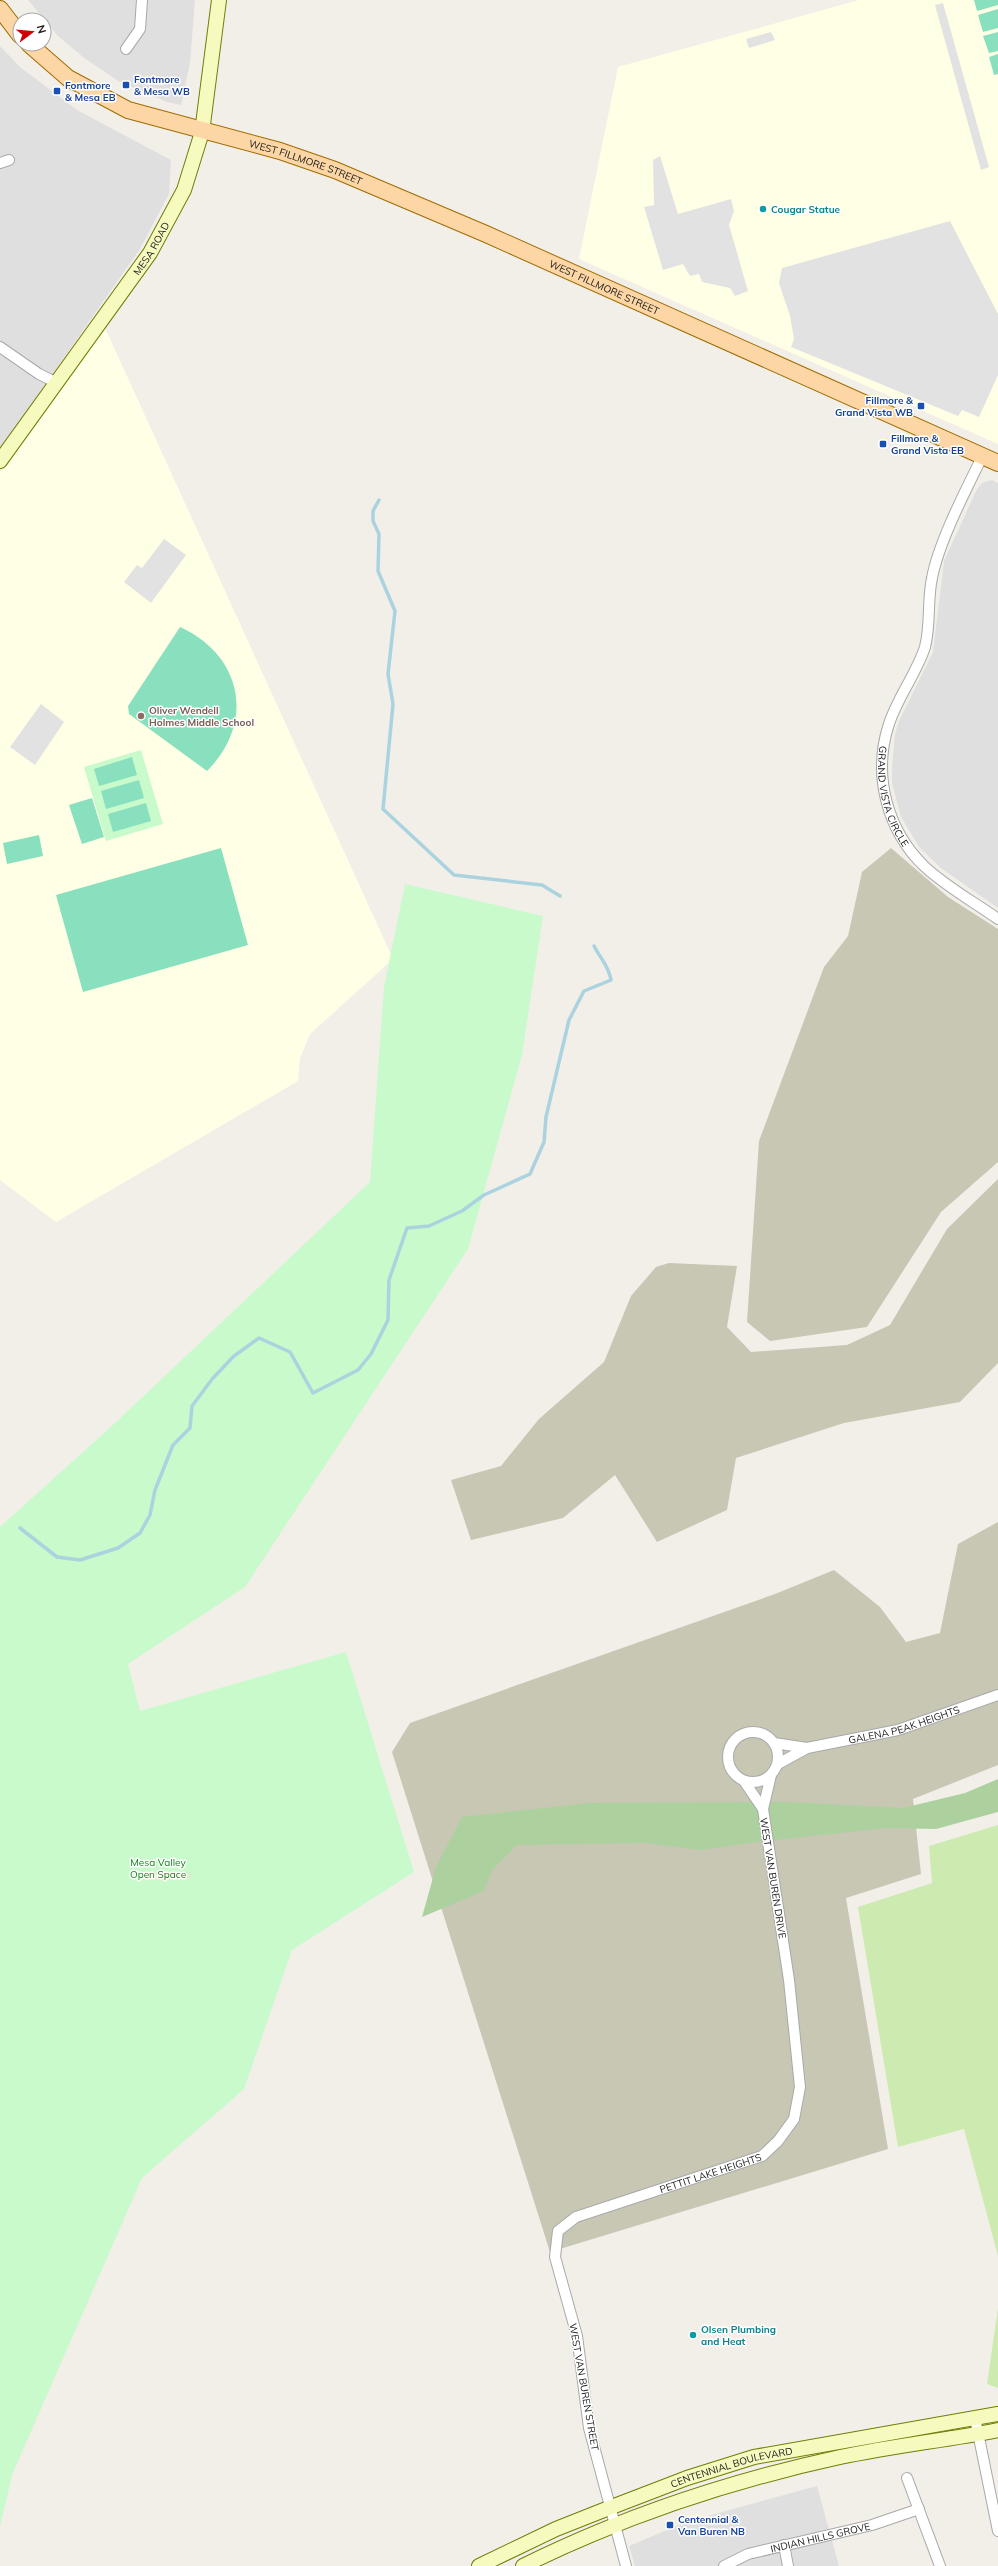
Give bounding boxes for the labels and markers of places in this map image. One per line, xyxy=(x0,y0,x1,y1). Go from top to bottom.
place label: Fontmore & Mesa WB xyxy=(134,73,190,98)
place label: Fontmore & Mesa EB xyxy=(65,79,116,104)
marker: Fontmore & Mesa WB xyxy=(121,80,131,90)
marker: Fontmore & Mesa EB xyxy=(52,86,62,96)
place label: Cougar Statue xyxy=(771,203,841,216)
marker: Cougar Statue xyxy=(758,204,768,214)
place label: Fillmore & Grand Vista WB xyxy=(835,394,914,419)
marker: Fillmore & Grand Vista WB xyxy=(916,401,926,411)
place label: Fillmore & Grand Vista EB xyxy=(891,432,964,457)
marker: Fillmore & Grand Vista EB xyxy=(878,439,888,449)
place label: Oliver Wendell Holmes Middle School xyxy=(149,704,254,729)
marker: Oliver Wendell Holmes Middle School xyxy=(136,711,146,721)
place label: Olsen Plumbing and Heat xyxy=(701,2323,776,2348)
marker: Olsen Plumbing and Heat xyxy=(688,2330,698,2340)
place label: Centennial & Van Buren NB xyxy=(677,2513,745,2538)
marker: Centennial & Van Buren NB xyxy=(665,2520,675,2530)

